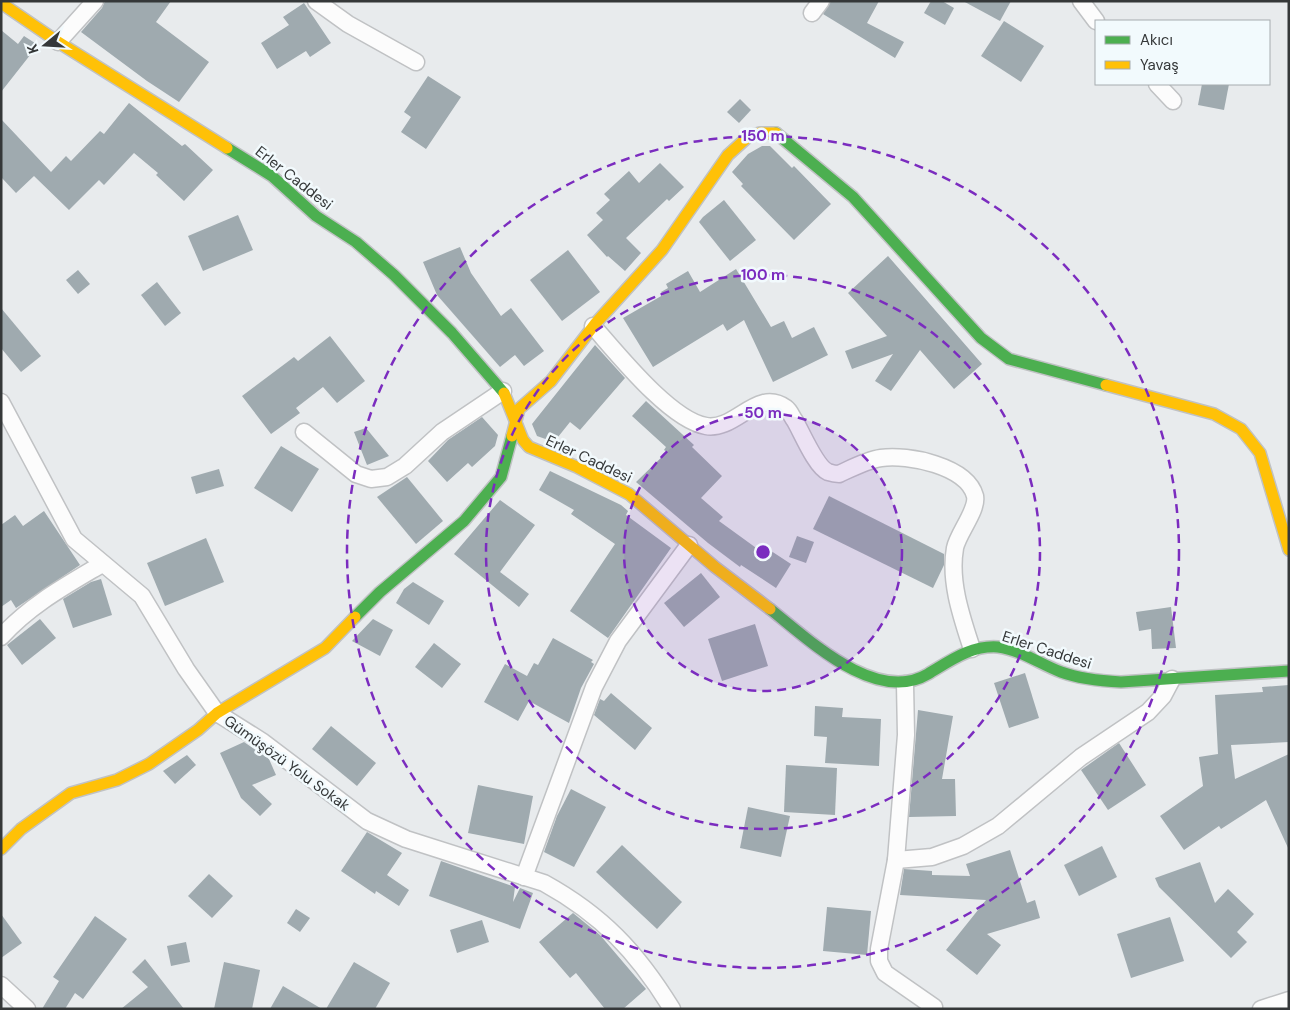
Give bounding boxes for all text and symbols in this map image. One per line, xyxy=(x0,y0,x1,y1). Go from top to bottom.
north arrow xyxy=(20,20,70,70)
legend xyxy=(1095,20,1270,85)
text: Akıcı xyxy=(1140,30,1173,50)
text: K xyxy=(23,42,43,56)
text: Yavaş xyxy=(1140,55,1179,75)
text: 150 m xyxy=(742,126,785,146)
street label: Erler Caddesi xyxy=(251,142,337,214)
text: 100 m xyxy=(741,265,785,285)
text: 50 m xyxy=(744,403,782,423)
street label: Erler Caddesi xyxy=(543,430,635,488)
centre of rings xyxy=(754,543,772,561)
street label: Erler Caddesi xyxy=(1000,626,1094,674)
street label: Gümüşözü Yolu Sokak xyxy=(220,711,354,816)

